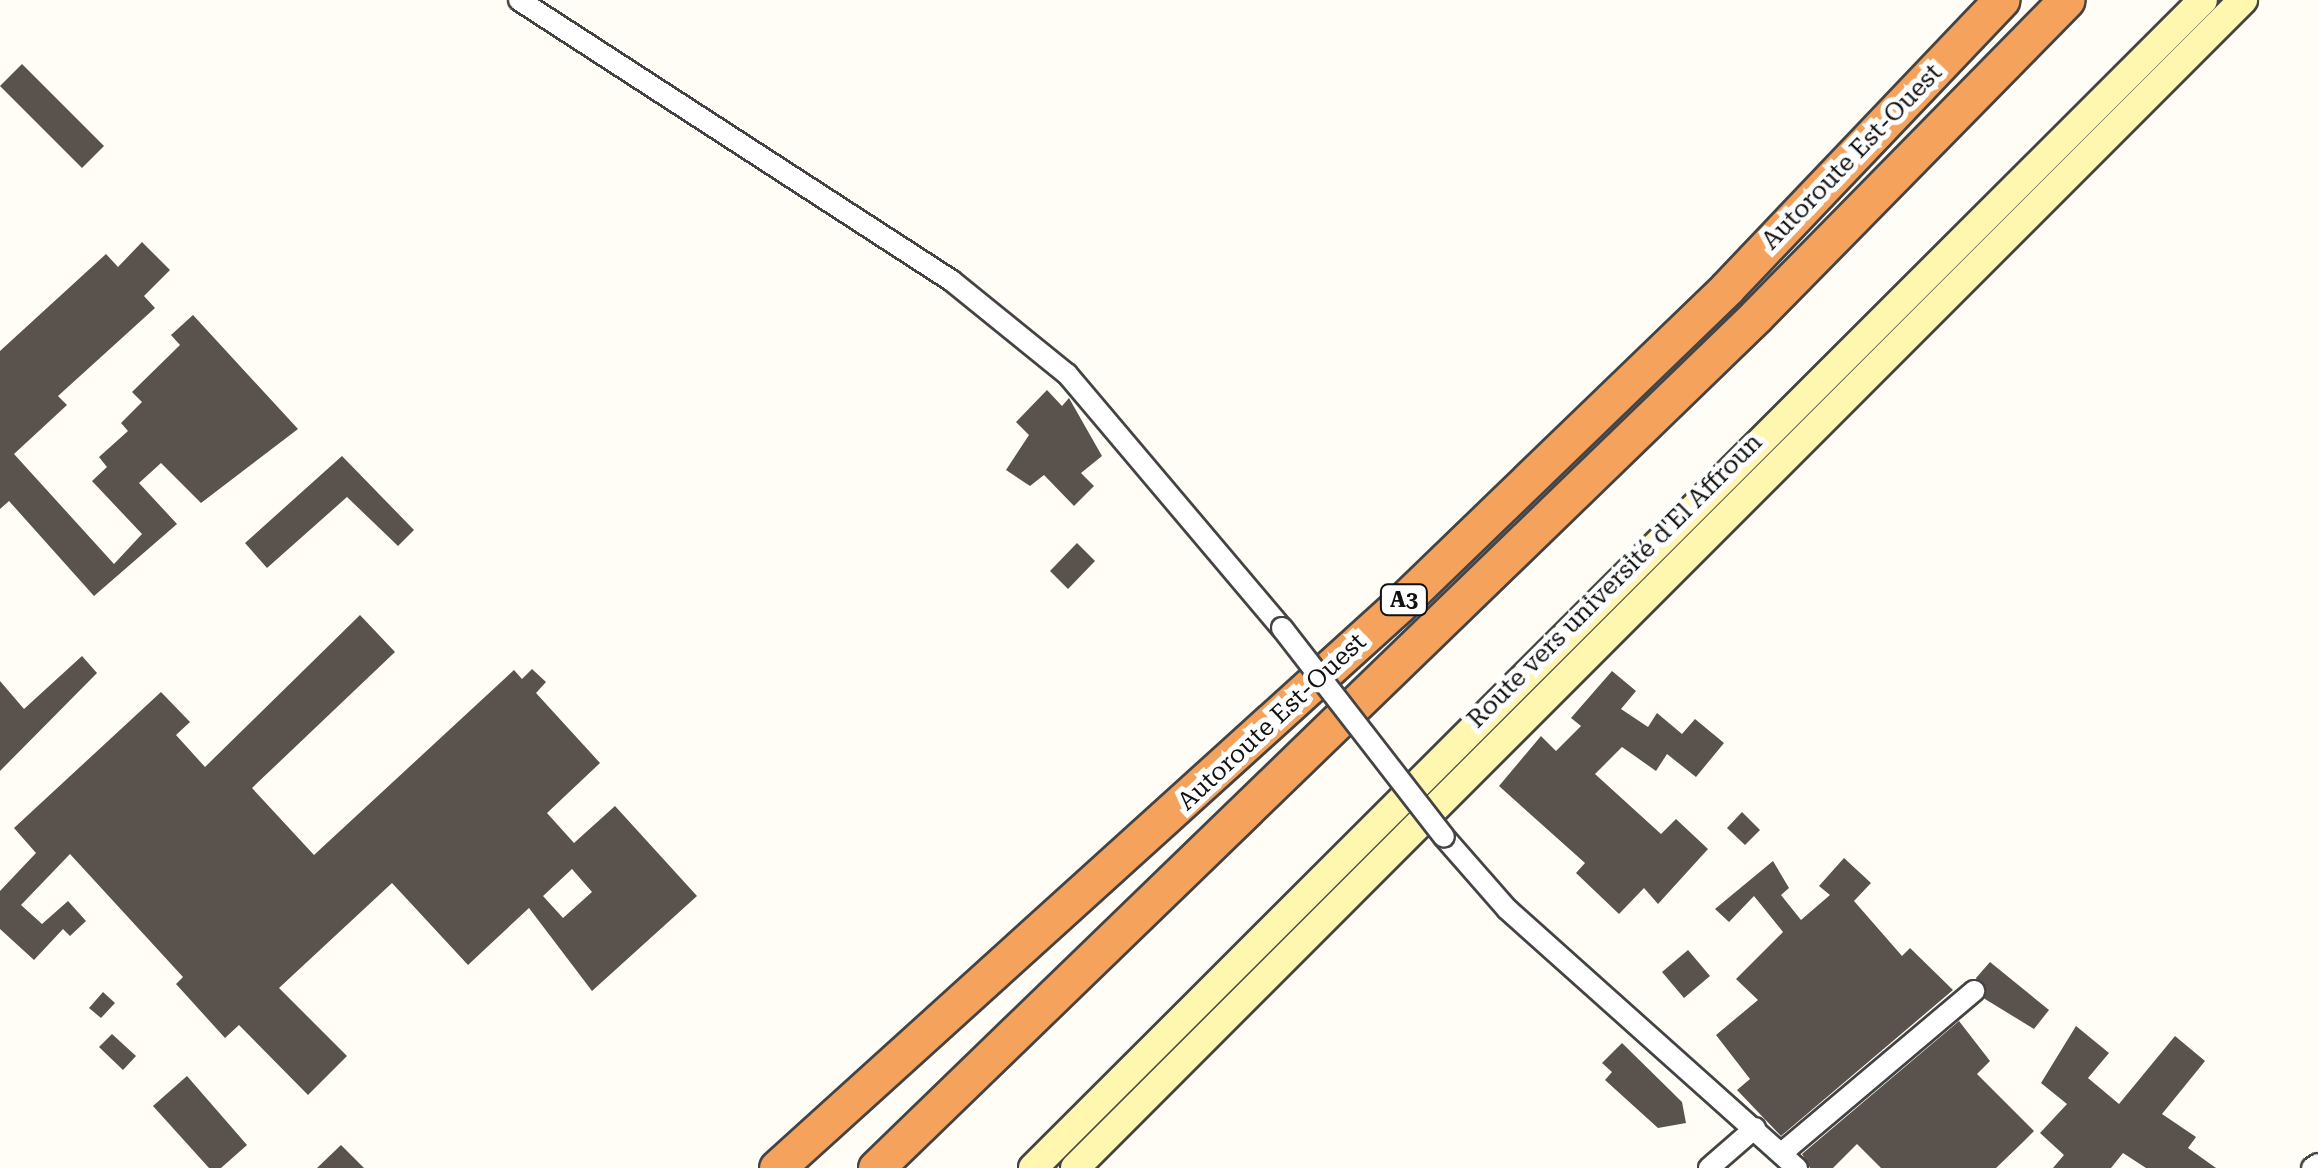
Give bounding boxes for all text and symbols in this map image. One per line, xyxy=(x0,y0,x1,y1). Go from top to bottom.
street label: Autoroute Est-Ouest xyxy=(1756,58,1948,256)
street label: Route vers université d'El Affroun xyxy=(1461,427,1769,735)
road number: A3 xyxy=(1379,583,1429,617)
street label: Autoroute Est-Ouest xyxy=(1172,627,1372,817)

